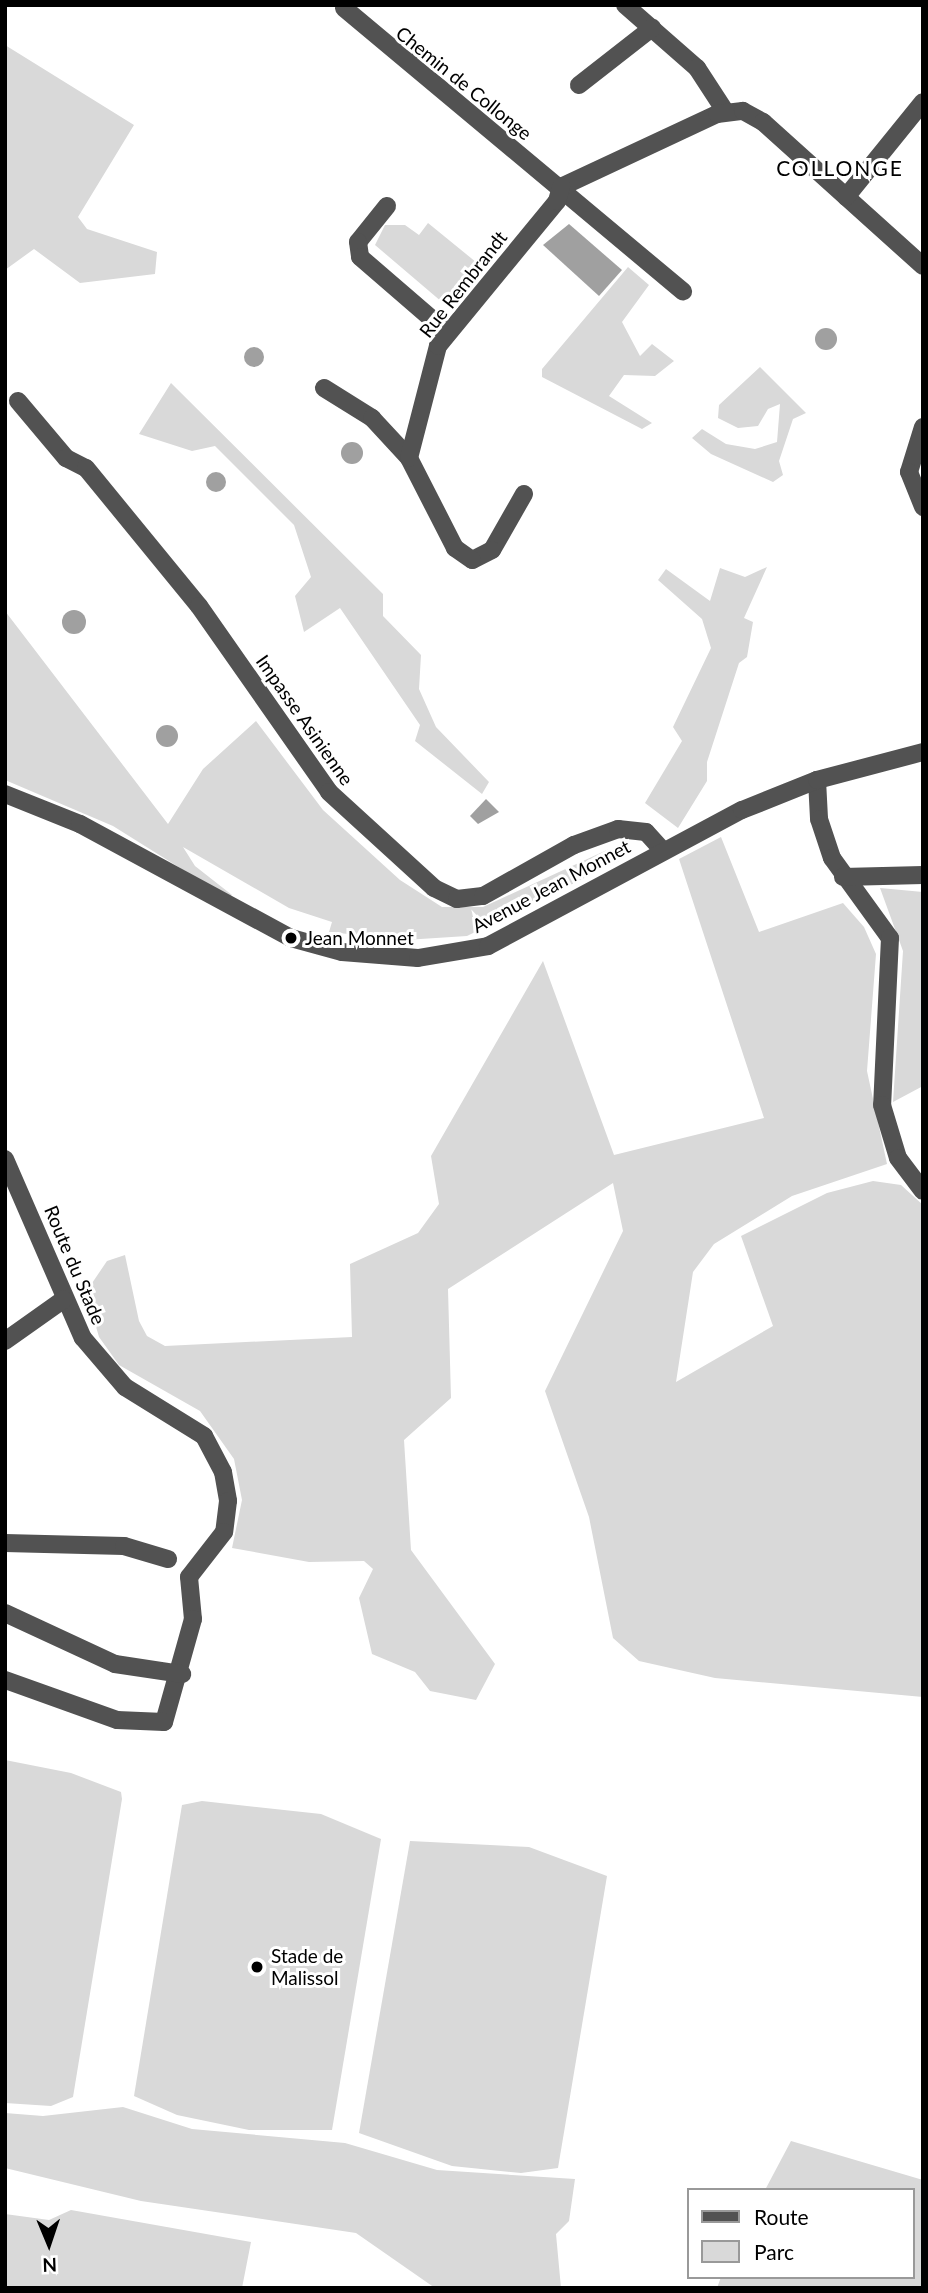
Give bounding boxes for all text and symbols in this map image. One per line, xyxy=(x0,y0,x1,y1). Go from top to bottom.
street label: Chemin de Collonge xyxy=(392,21,536,145)
district label: COLLONGE xyxy=(777,155,903,181)
street label: Rue Rembrandt xyxy=(414,226,512,342)
street label: Impasse Asinienne xyxy=(251,650,359,790)
street label: Avenue Jean Monnet xyxy=(468,835,634,937)
place label: Jean Monnet xyxy=(305,927,414,949)
marker: Jean Monnet xyxy=(283,930,299,946)
street label: Route du Stade xyxy=(40,1202,110,1328)
place label: Stade de Malissol xyxy=(271,1945,343,1989)
marker: Stade de Malissol xyxy=(249,1959,265,1975)
legend xyxy=(687,2188,914,2279)
text: Route xyxy=(754,2204,809,2229)
north arrow xyxy=(14,2209,84,2279)
text: Parc xyxy=(754,2239,794,2264)
text: N xyxy=(42,2254,57,2277)

